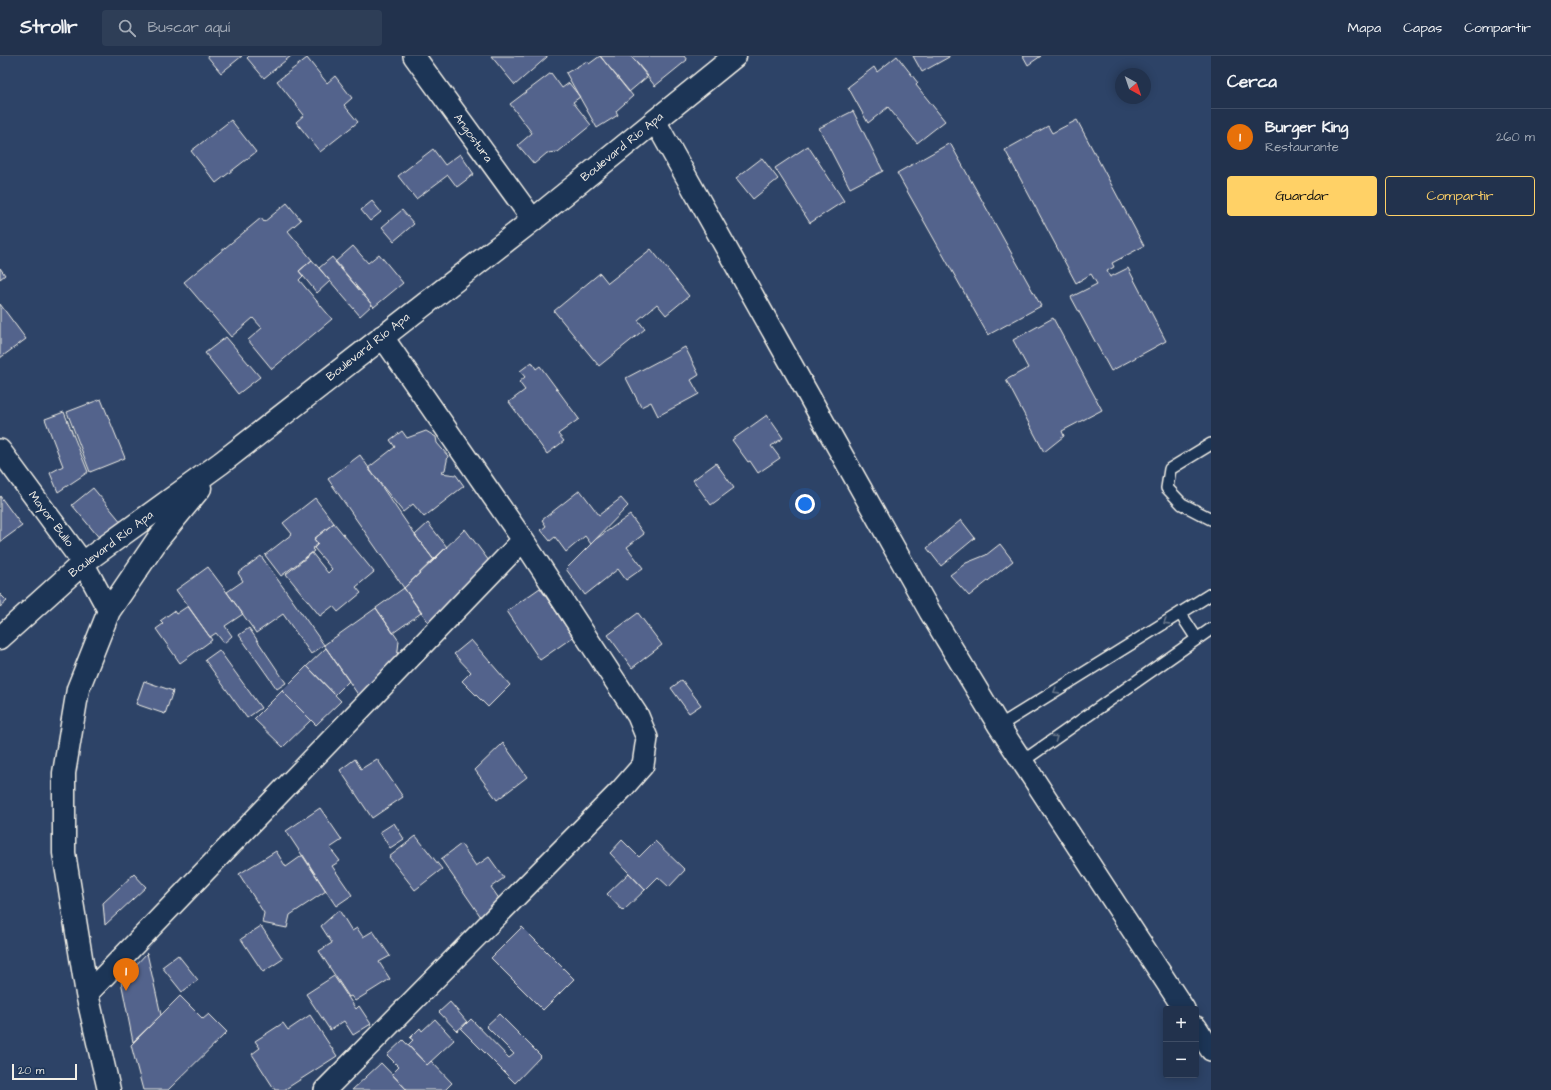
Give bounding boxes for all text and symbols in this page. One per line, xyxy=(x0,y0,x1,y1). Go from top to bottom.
search box xyxy=(102,10,382,46)
text: Strollr xyxy=(20,14,78,41)
icon: search xyxy=(116,17,138,39)
text: Buscar aquí xyxy=(148,17,230,38)
text: Mapa xyxy=(1348,18,1381,38)
text: Capas xyxy=(1403,18,1442,38)
text: Compartir xyxy=(1464,18,1531,38)
north arrow xyxy=(1115,68,1151,104)
text: Cerca xyxy=(1227,70,1277,94)
street label: Boulevard Río Apa xyxy=(577,108,667,186)
street label: Angostura xyxy=(449,110,496,166)
text: Burger King xyxy=(1265,117,1348,138)
text: 1 xyxy=(1239,128,1241,146)
text: 260 m xyxy=(1496,128,1535,146)
text: Restaurante xyxy=(1265,138,1339,156)
button: Guardar xyxy=(1227,176,1377,216)
button: Compartir xyxy=(1385,176,1535,216)
street label: Boulevard Río Apa xyxy=(323,309,413,385)
street label: Mayor Bullo xyxy=(24,488,78,551)
your location xyxy=(795,494,815,514)
street label: Boulevard Río Apa xyxy=(65,507,157,581)
one-way arrow xyxy=(1163,617,1170,625)
one-way arrow xyxy=(1053,686,1060,693)
one-way arrow xyxy=(1050,736,1057,743)
pin: 1 xyxy=(113,958,139,991)
map controls xyxy=(1163,1006,1199,1078)
button: + xyxy=(1163,1006,1199,1042)
button: − xyxy=(1163,1042,1199,1078)
scale bar xyxy=(12,1062,77,1081)
text: 20 m xyxy=(18,1063,44,1078)

